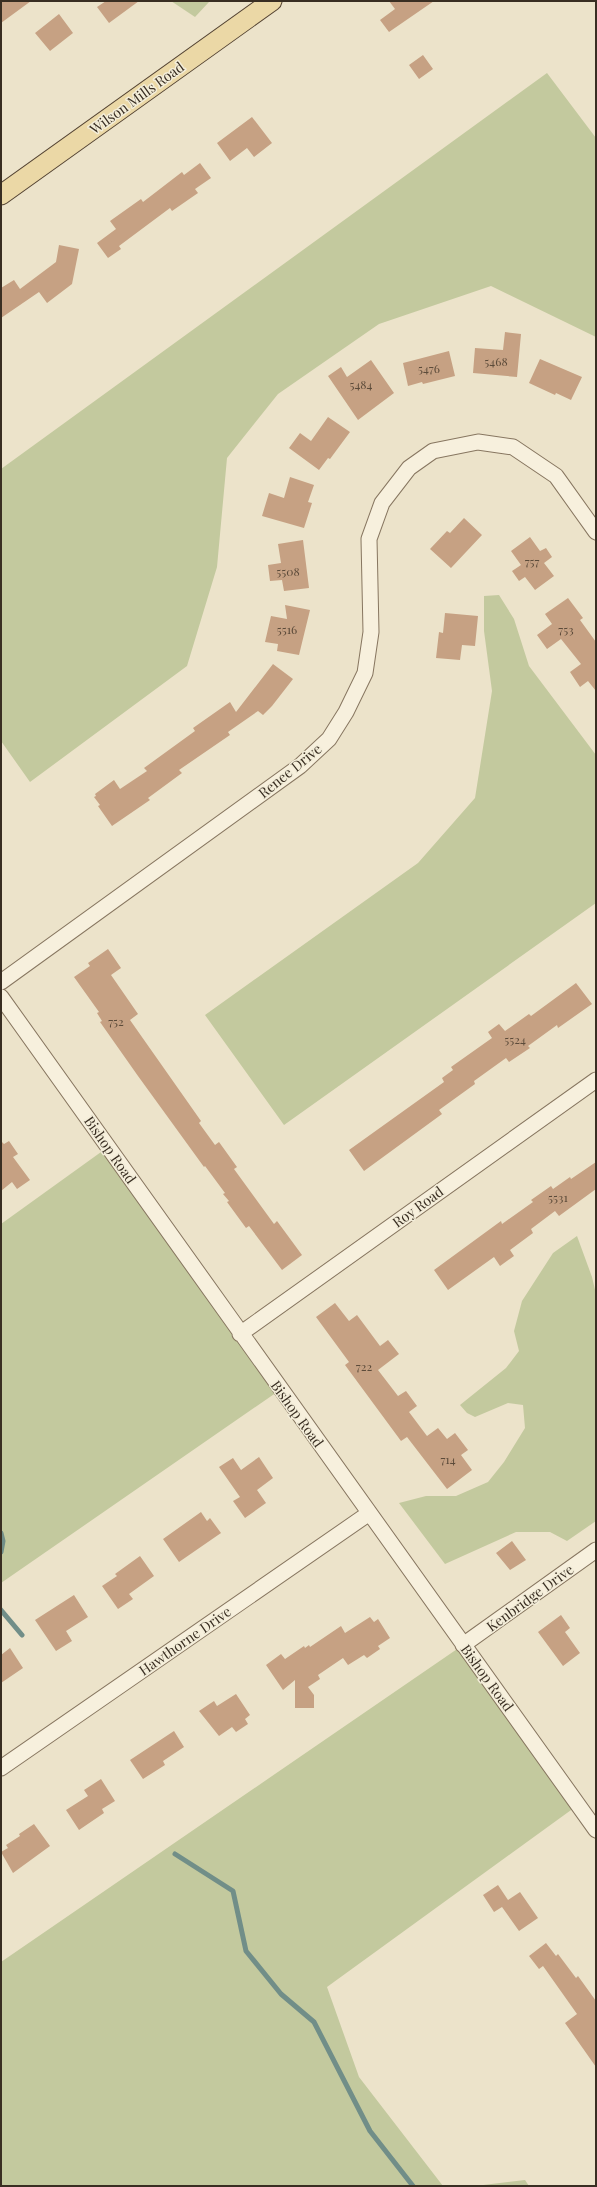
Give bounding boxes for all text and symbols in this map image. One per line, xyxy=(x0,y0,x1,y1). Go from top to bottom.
street label: Wilson Mills Road xyxy=(85,57,188,139)
house number: 5468 xyxy=(484,353,508,369)
house number: 5476 xyxy=(418,360,440,376)
house number: 5484 xyxy=(349,376,373,392)
house number: 757 xyxy=(525,553,539,569)
house number: 5508 xyxy=(276,563,300,579)
house number: 5516 xyxy=(277,621,297,637)
house number: 753 xyxy=(558,621,574,637)
street label: Renee Drive xyxy=(254,739,325,802)
house number: 752 xyxy=(108,1013,124,1029)
house number: 5524 xyxy=(504,1031,526,1047)
street label: Bishop Road xyxy=(80,1112,141,1187)
street label: Roy Road xyxy=(388,1182,447,1232)
house number: 5531 xyxy=(548,1189,568,1205)
house number: 722 xyxy=(356,1358,372,1374)
street label: Bishop Road xyxy=(267,1376,328,1451)
house number: 714 xyxy=(440,1451,456,1467)
street label: Kenbridge Drive xyxy=(482,1560,577,1636)
street label: Hawthorne Drive xyxy=(135,1602,235,1679)
street label: Bishop Road xyxy=(457,1640,518,1715)

